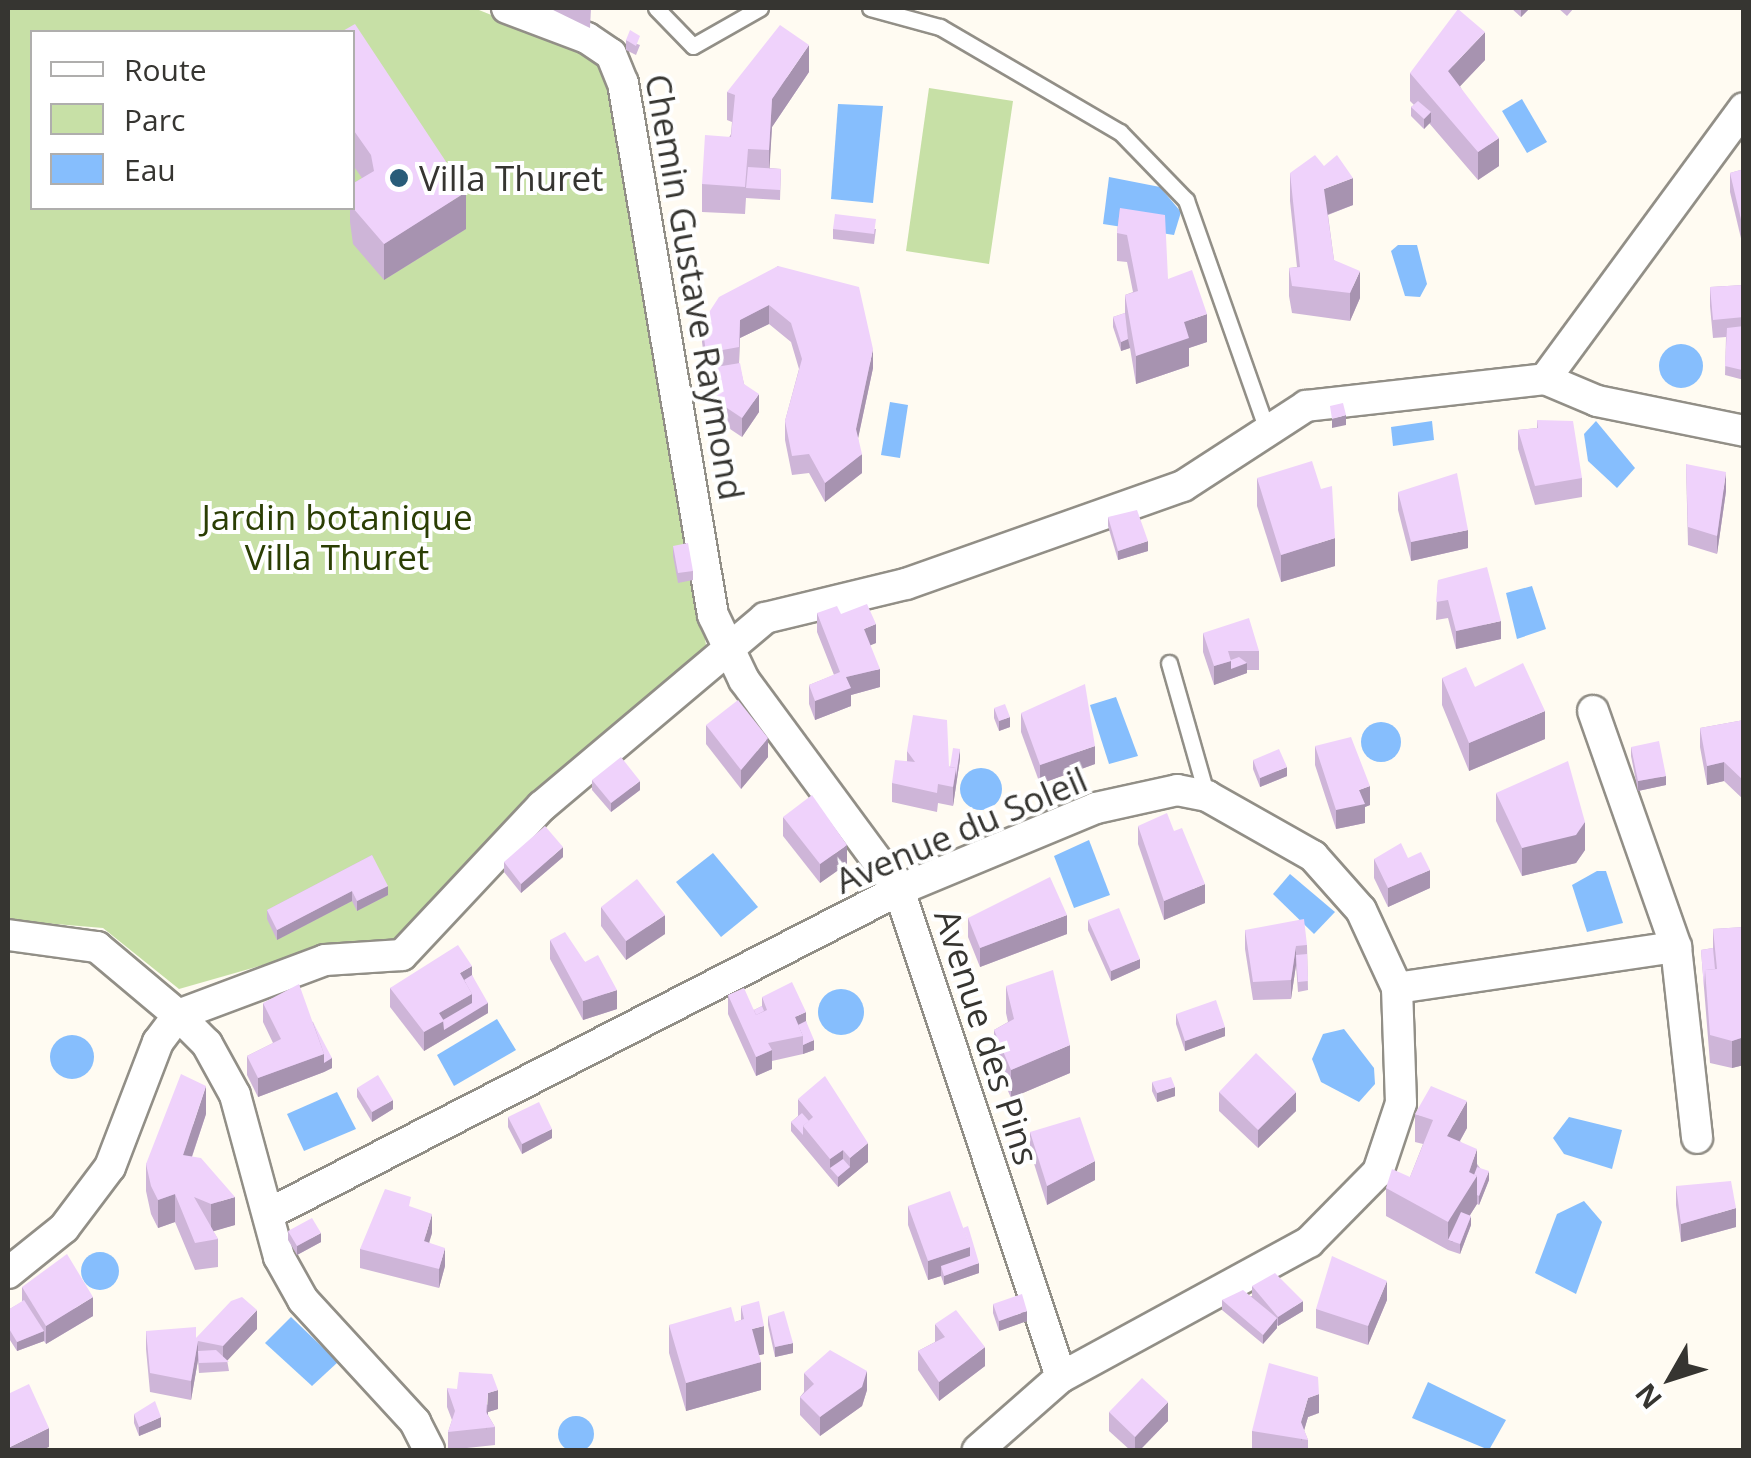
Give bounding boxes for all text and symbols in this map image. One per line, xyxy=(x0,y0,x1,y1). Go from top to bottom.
legend xyxy=(30,30,355,210)
text: Route xyxy=(124,49,207,90)
street label: Chemin Gustave Raymond xyxy=(637,71,753,503)
text: Parc xyxy=(124,99,185,140)
text: Eau xyxy=(124,149,176,190)
place label: Villa Thuret xyxy=(419,157,604,199)
marker: Villa Thuret xyxy=(388,167,410,189)
park label: Jardin botanique Villa Thuret xyxy=(201,496,473,578)
street label: Avenue du Soleil xyxy=(829,758,1093,902)
street label: Avenue des Pins xyxy=(926,904,1048,1170)
north arrow xyxy=(1621,1328,1721,1428)
text: N xyxy=(1626,1376,1670,1418)

